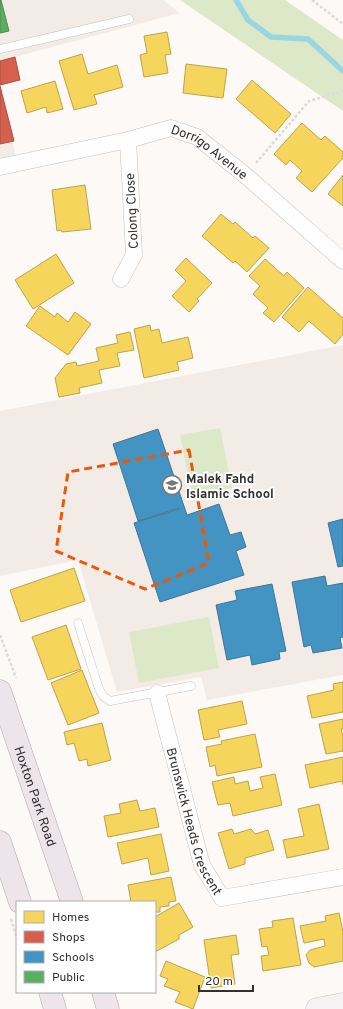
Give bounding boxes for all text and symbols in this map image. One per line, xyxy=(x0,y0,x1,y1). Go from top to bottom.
street label: Dorrigo Avenue xyxy=(168,123,250,184)
street label: Colong Close xyxy=(123,172,143,249)
place label: Malek Fahd Islamic School xyxy=(186,472,274,503)
school or university icon: Malek Fahd Islamic School xyxy=(161,474,183,496)
street label: Hoxton Park Road xyxy=(9,744,59,849)
street label: Brunswick Heads Crescent xyxy=(162,746,225,899)
legend xyxy=(16,901,156,993)
text: Homes xyxy=(52,910,89,926)
text: Shops xyxy=(52,930,85,946)
text: Schools xyxy=(52,950,94,966)
scale bar xyxy=(199,967,253,993)
text: Public xyxy=(52,970,85,986)
text: 20 m xyxy=(205,974,233,990)

